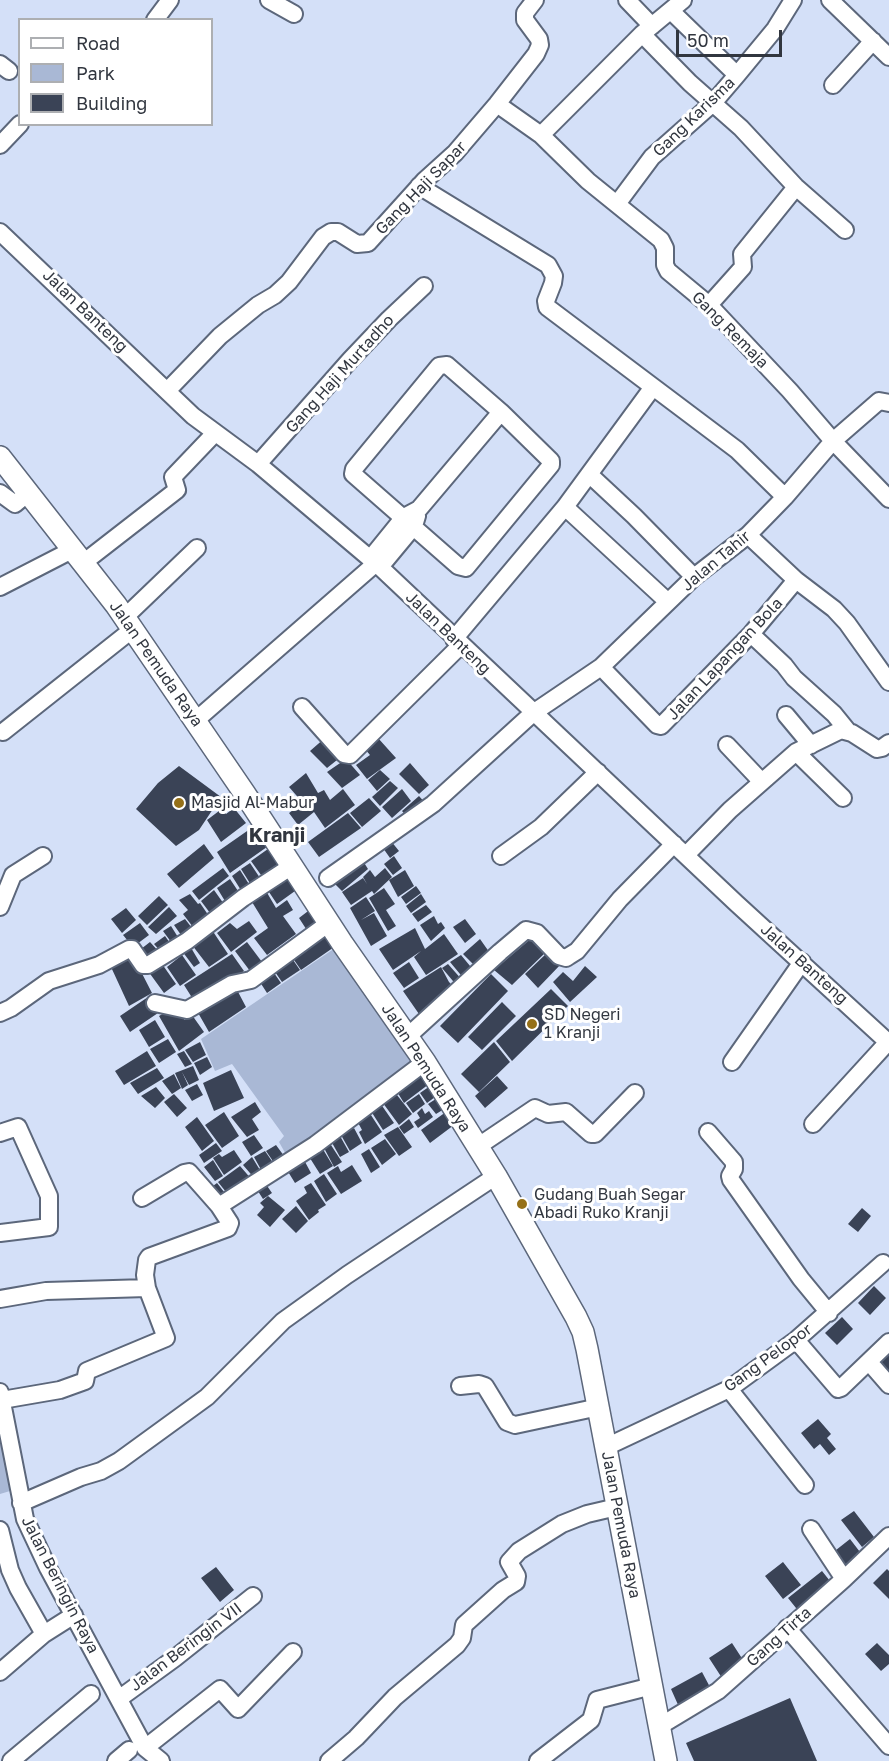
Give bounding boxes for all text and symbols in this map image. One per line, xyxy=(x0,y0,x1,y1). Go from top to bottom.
legend xyxy=(18,18,213,126)
scale bar xyxy=(679,18,786,56)
text: 50 m xyxy=(687,29,729,51)
text: Road xyxy=(76,32,120,54)
text: Park xyxy=(76,62,115,84)
street label: Gang Karisma xyxy=(649,73,739,161)
text: Building xyxy=(76,92,147,114)
street label: Gang Haji Sapar xyxy=(372,137,470,239)
street label: Jalan Banteng xyxy=(39,266,131,356)
street label: Gang Remaja xyxy=(688,288,772,372)
street label: Gang Haji Murtadho xyxy=(282,311,398,437)
street label: Jalan Tahir xyxy=(678,527,754,595)
street label: Jalan Banteng xyxy=(402,588,494,678)
street label: Jalan Lapangan Bola xyxy=(663,594,787,724)
street label: Jalan Pemuda Raya xyxy=(105,597,207,731)
place label: Masjid Al-Mabur xyxy=(191,793,314,813)
marker: Masjid Al-Mabur xyxy=(172,796,186,810)
district label: Kranji xyxy=(249,824,305,848)
street label: Jalan Banteng xyxy=(756,920,852,1008)
street label: Jalan Pemuda Raya xyxy=(377,1000,475,1136)
place label: SD Negeri 1 Kranji xyxy=(544,1005,621,1043)
marker: SD Negeri 1 Kranji xyxy=(525,1017,539,1031)
place label: Gudang Buah Segar Abadi Ruko Kranji xyxy=(534,1185,685,1223)
marker: Gudang Buah Segar Abadi Ruko Kranji xyxy=(515,1197,529,1211)
street label: Gang Pelopor xyxy=(720,1320,816,1396)
street label: Jalan Pemuda Raya xyxy=(597,1450,645,1600)
street label: Jalan Beringin Raya xyxy=(17,1513,103,1657)
street label: Jalan Beringin VII xyxy=(126,1599,246,1695)
street label: Gang Tirta xyxy=(743,1603,815,1671)

